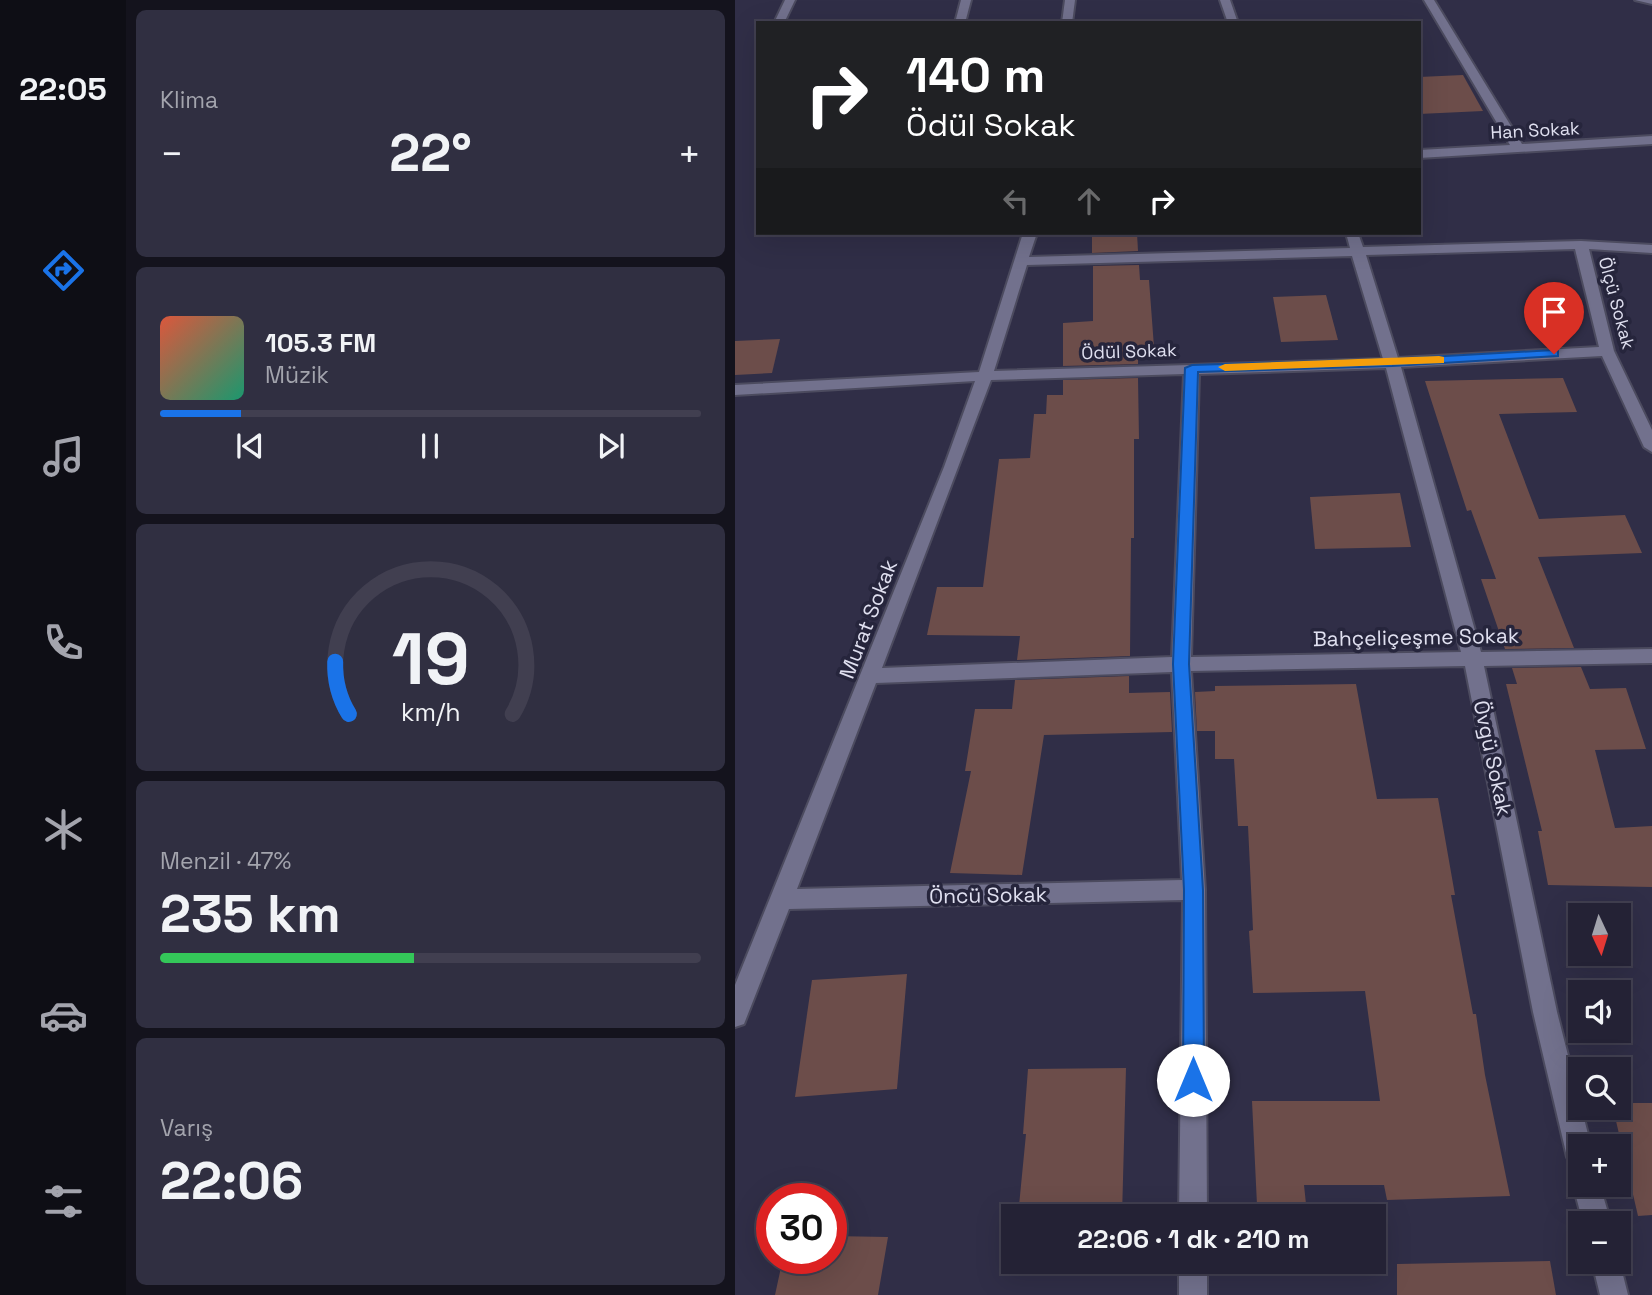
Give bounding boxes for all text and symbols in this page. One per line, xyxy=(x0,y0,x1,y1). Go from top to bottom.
text: 140 m xyxy=(906,44,1045,106)
icon: right xyxy=(791,49,882,140)
text: 22:05 xyxy=(19,69,107,109)
text: Klima xyxy=(160,85,218,115)
text: Ödül Sokak xyxy=(906,105,1076,145)
street label: Han Sokak xyxy=(1490,116,1581,144)
text: 22° xyxy=(389,120,472,186)
text: − xyxy=(160,130,184,178)
text: + xyxy=(677,130,701,178)
icon: left xyxy=(997,182,1035,220)
icon: ahead xyxy=(1070,182,1108,220)
icon: right xyxy=(1143,182,1181,220)
icon: directions xyxy=(39,246,88,295)
street label: Ölçü Sokak xyxy=(1594,254,1640,352)
pin xyxy=(1524,282,1584,354)
icon: arrive xyxy=(1535,293,1573,331)
text: 105.3 FM xyxy=(265,326,376,360)
street label: Ödül Sokak xyxy=(1081,338,1177,364)
text: Müzik xyxy=(265,360,329,390)
icon: previous xyxy=(231,427,269,465)
icon: pause xyxy=(411,427,449,465)
icon: next xyxy=(592,427,630,465)
icon: music xyxy=(39,432,88,481)
street label: Murat Sokak xyxy=(833,556,903,682)
text: 19 xyxy=(392,612,469,705)
icon: phone xyxy=(39,618,88,667)
street label: Bahçeliçeşme Sokak xyxy=(1313,622,1519,652)
text: km/h xyxy=(401,695,460,727)
street label: Övgü Sokak xyxy=(1468,698,1518,818)
icon: climate xyxy=(39,805,88,854)
text: Menzil · 47% xyxy=(160,846,291,876)
street label: Öncü Sokak xyxy=(929,880,1047,910)
text: 235 km xyxy=(160,881,341,947)
north arrow xyxy=(1568,903,1631,966)
map controls xyxy=(1568,903,1631,1274)
button: sound xyxy=(1568,980,1631,1043)
icon: car xyxy=(39,991,88,1040)
position arrow xyxy=(1156,1043,1230,1117)
button: search xyxy=(1568,1057,1631,1120)
text: Varış xyxy=(160,1113,213,1143)
button: + xyxy=(1568,1134,1631,1197)
text: 22:06 xyxy=(160,1148,303,1214)
icon: filters xyxy=(39,1177,88,1226)
speed limit sign: 30 xyxy=(756,1183,847,1274)
button: − xyxy=(1568,1211,1631,1274)
text: 22:06 · 1 dk · 210 m xyxy=(1078,1222,1309,1256)

